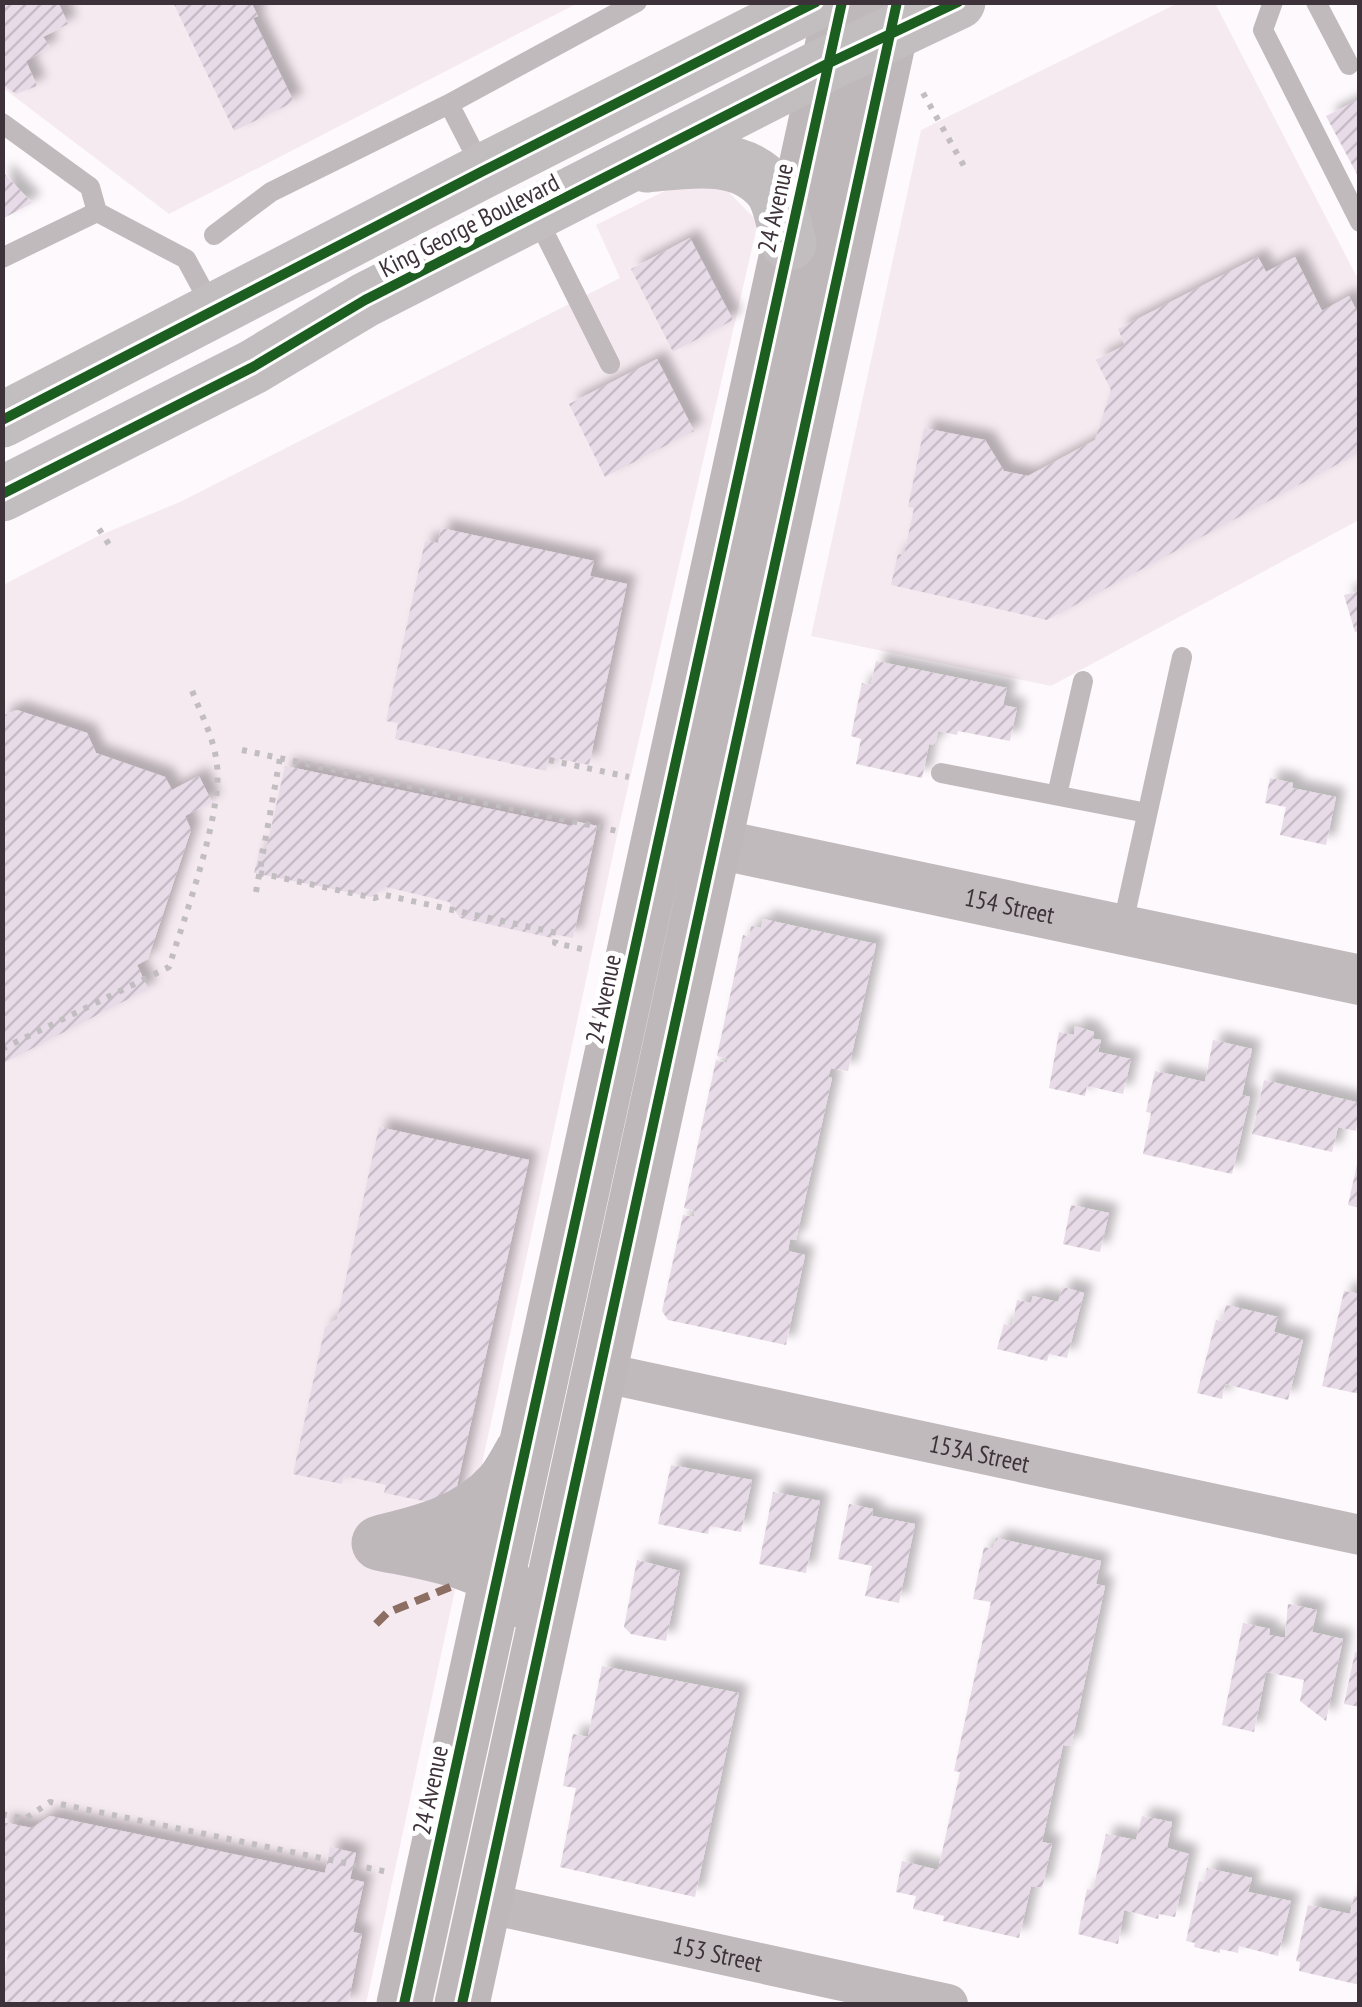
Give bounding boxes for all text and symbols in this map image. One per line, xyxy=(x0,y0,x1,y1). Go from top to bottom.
street label: 24 Avenue xyxy=(750,160,800,256)
street label: King George Boulevard xyxy=(374,166,564,284)
street label: 154 Street xyxy=(962,881,1057,931)
street label: 24 Avenue xyxy=(578,951,628,1047)
street label: 153A Street xyxy=(926,1427,1033,1480)
street label: 24 Avenue xyxy=(405,1742,455,1838)
street label: 153 Street xyxy=(670,1928,765,1979)

